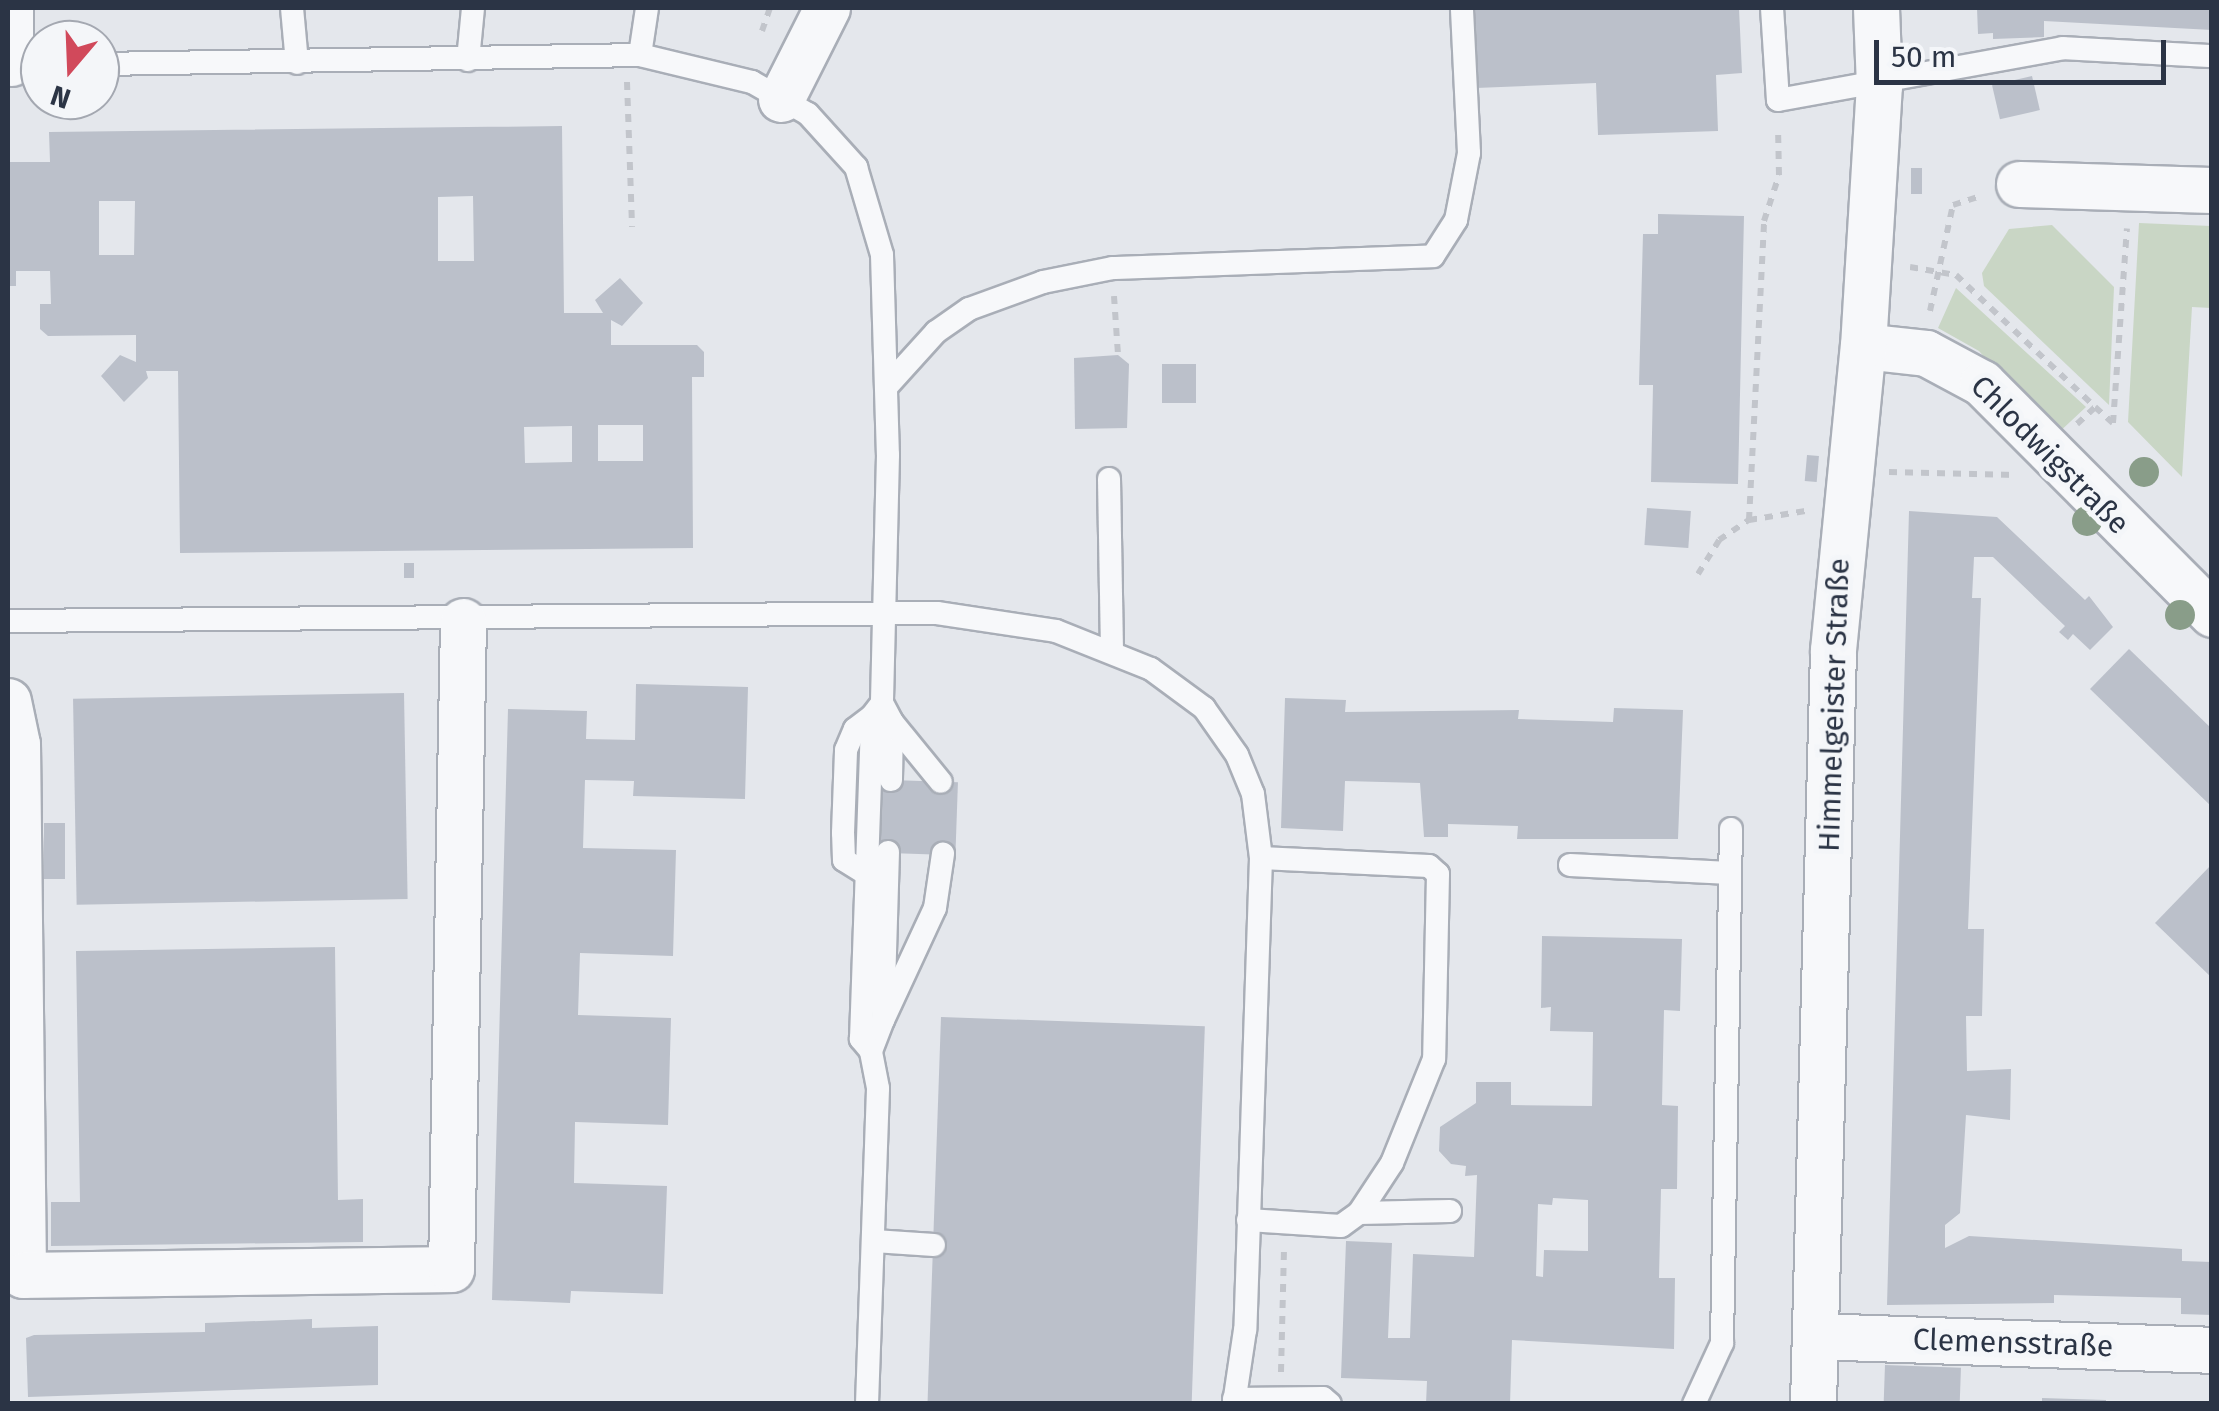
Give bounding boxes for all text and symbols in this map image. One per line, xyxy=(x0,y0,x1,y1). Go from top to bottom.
north arrow xyxy=(20,20,120,120)
scale bar xyxy=(1879,20,2172,82)
text: 50 m xyxy=(1891,39,1956,75)
text: N xyxy=(47,78,75,116)
street label: Chlodwigstraße xyxy=(1963,368,2137,542)
street label: Himmelgeister Straße xyxy=(1811,558,1857,852)
street label: Clemensstraße xyxy=(1912,1322,2114,1364)

